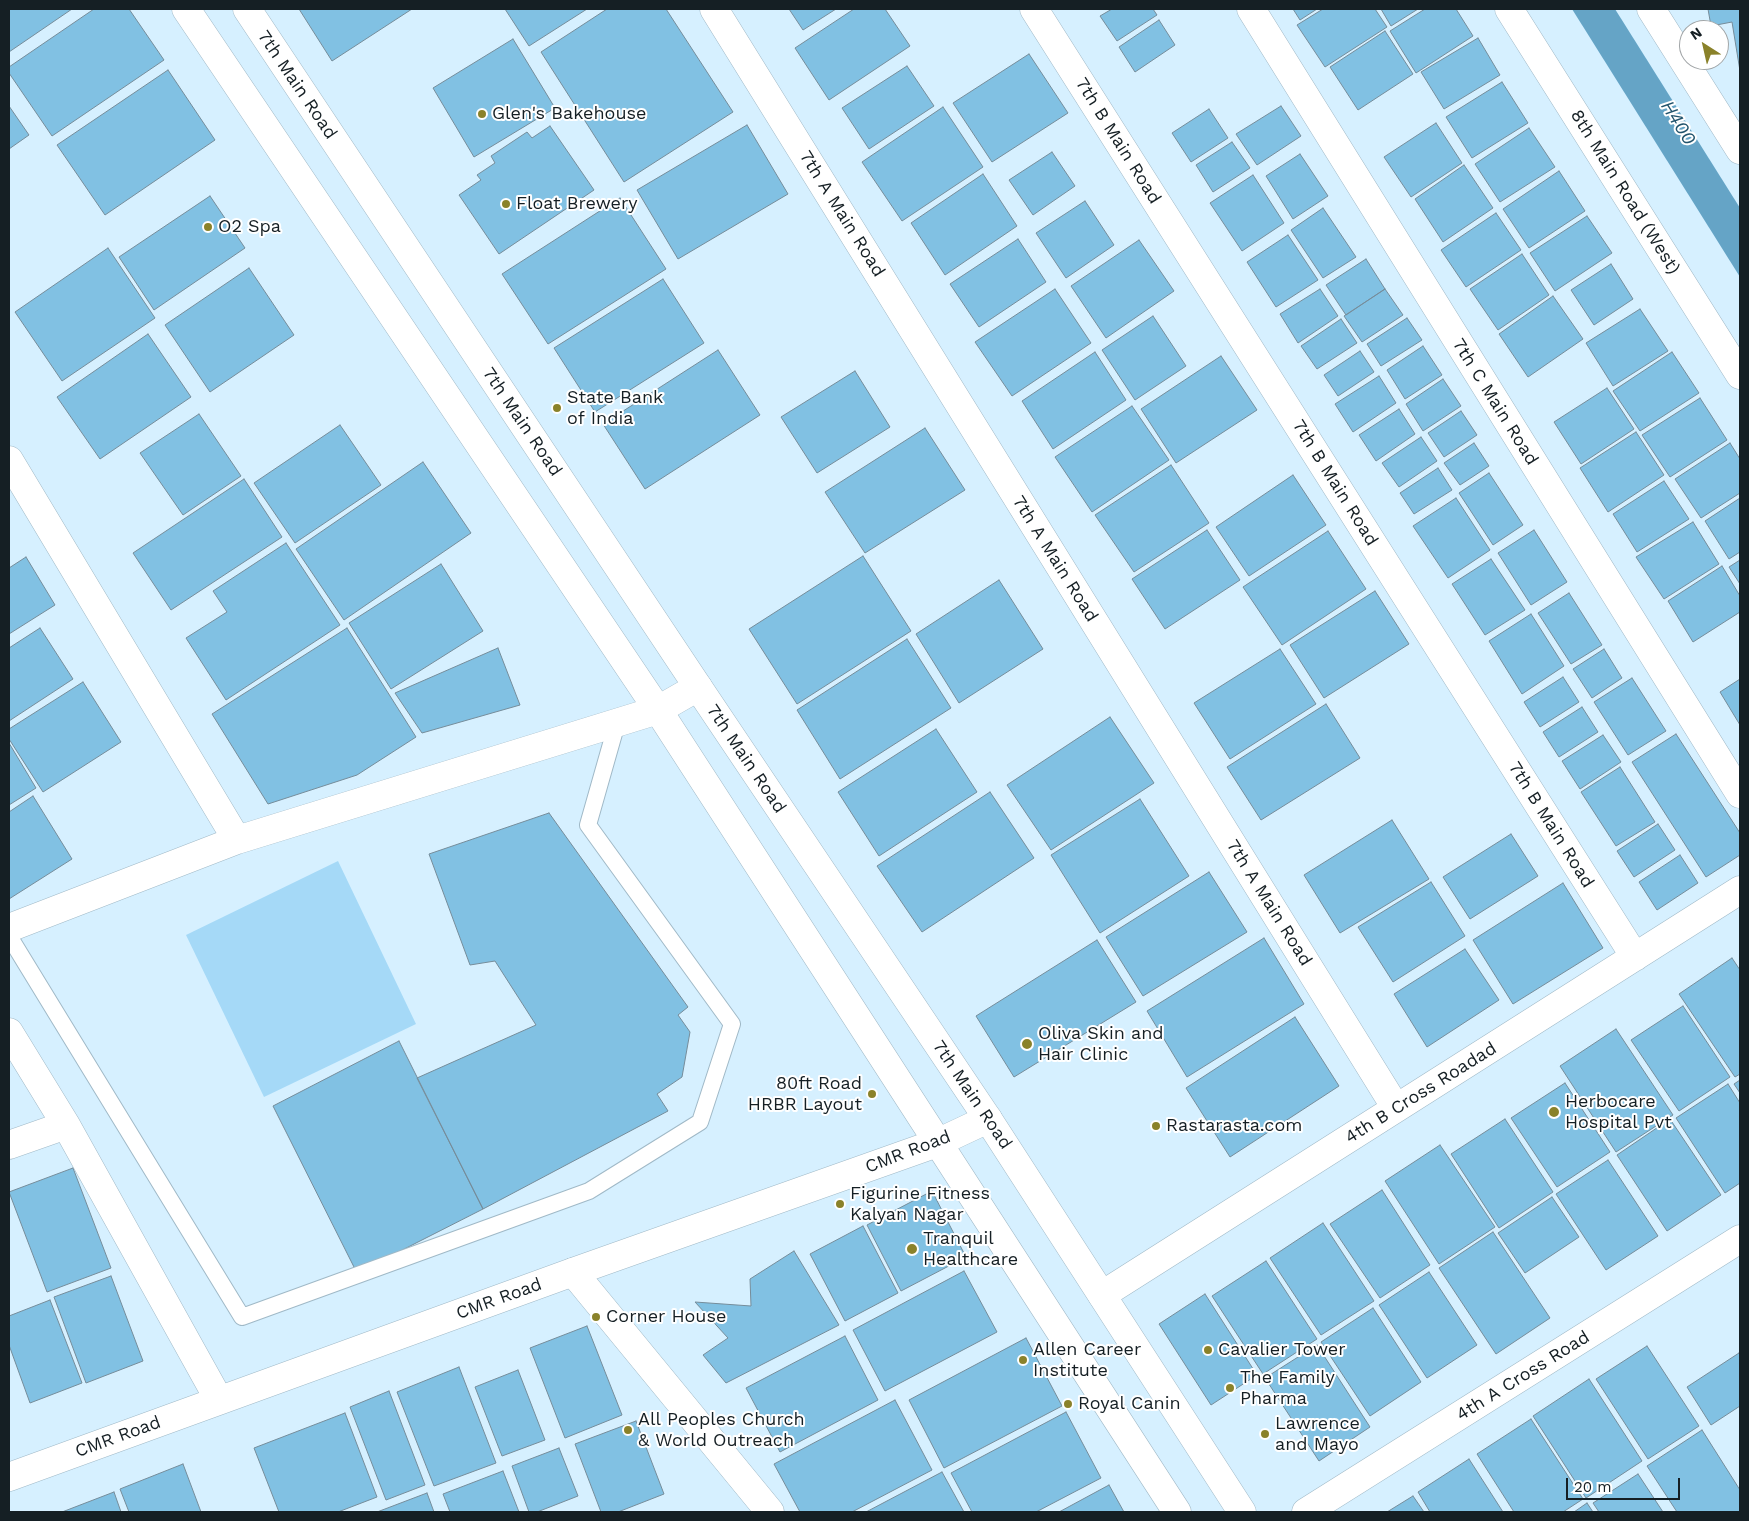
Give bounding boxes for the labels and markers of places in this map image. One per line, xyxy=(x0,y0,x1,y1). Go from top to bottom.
place label: Glen's Bakehouse xyxy=(492,103,646,125)
marker: Glen's Bakehouse xyxy=(476,108,488,120)
place label: Float Brewery xyxy=(516,193,638,215)
marker: Float Brewery xyxy=(500,198,512,210)
place label: O2 Spa xyxy=(218,216,281,238)
marker: O2 Spa xyxy=(202,221,214,233)
place label: State Bank of India xyxy=(567,387,663,429)
marker: State Bank of India xyxy=(551,402,563,414)
place label: Oliva Skin and Hair Clinic xyxy=(1038,1023,1164,1066)
marker: Oliva Skin and Hair Clinic xyxy=(1020,1037,1034,1051)
place label: 80ft Road HRBR Layout xyxy=(748,1073,862,1116)
marker: 80ft Road HRBR Layout xyxy=(866,1088,878,1100)
place label: Herbocare Hospital Pvt xyxy=(1565,1091,1672,1134)
marker: Herbocare Hospital Pvt xyxy=(1547,1105,1561,1119)
place label: Rastarasta.com xyxy=(1166,1115,1302,1137)
marker: Rastarasta.com xyxy=(1150,1120,1162,1132)
place label: Figurine Fitness Kalyan Nagar xyxy=(850,1183,990,1226)
marker: Figurine Fitness Kalyan Nagar xyxy=(834,1198,846,1210)
place label: Tranquil Healthcare xyxy=(923,1228,1018,1270)
marker: Tranquil Healthcare xyxy=(905,1242,919,1256)
place label: Corner House xyxy=(606,1306,726,1328)
marker: Corner House xyxy=(590,1311,602,1323)
place label: Allen Career Institute xyxy=(1033,1339,1141,1382)
place label: Cavalier Tower xyxy=(1218,1339,1346,1361)
marker: Cavalier Tower xyxy=(1202,1344,1214,1356)
marker: Allen Career Institute xyxy=(1017,1354,1029,1366)
place label: The Family Pharma xyxy=(1240,1367,1335,1410)
marker: The Family Pharma xyxy=(1224,1382,1236,1394)
place label: Royal Canin xyxy=(1078,1393,1181,1415)
marker: Royal Canin xyxy=(1062,1398,1074,1410)
place label: All Peoples Church & World Outreach xyxy=(638,1409,805,1452)
place label: Lawrence and Mayo xyxy=(1275,1413,1360,1456)
marker: All Peoples Church & World Outreach xyxy=(622,1424,634,1436)
marker: Lawrence and Mayo xyxy=(1259,1428,1271,1440)

